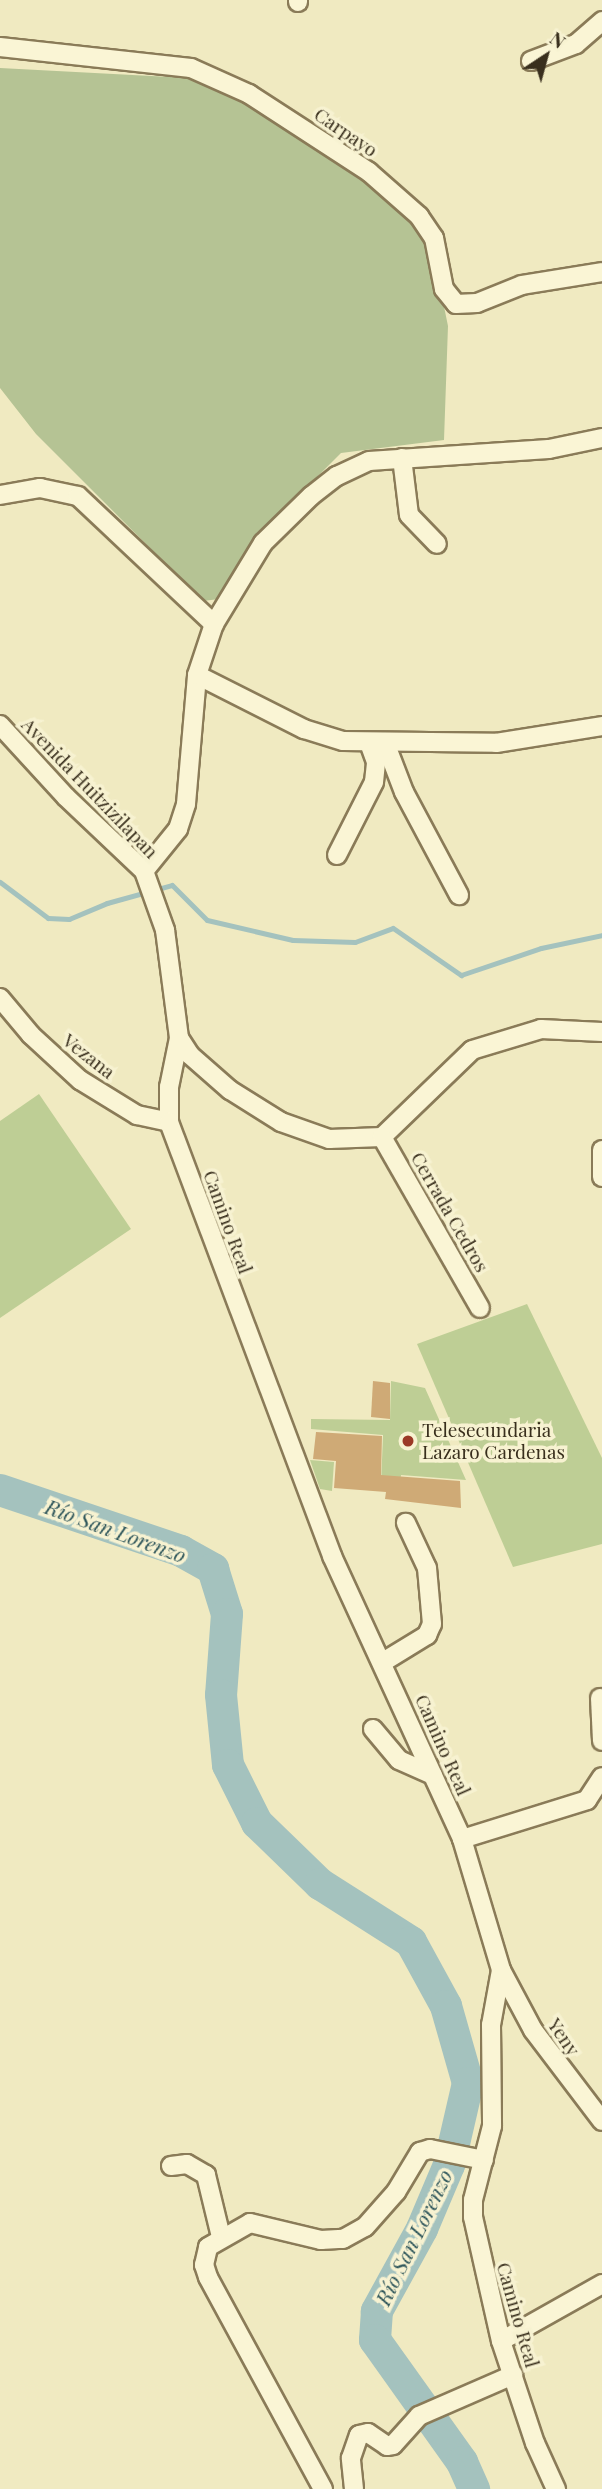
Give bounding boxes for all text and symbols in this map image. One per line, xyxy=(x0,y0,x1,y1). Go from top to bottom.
north arrow xyxy=(511,21,581,91)
text: N xyxy=(545,24,572,54)
street label: Carpayo xyxy=(310,103,382,161)
street label: Avenida Huitzizilapan xyxy=(17,713,163,863)
street label: Vezana xyxy=(58,1029,120,1083)
street label: Cerrada Cedros xyxy=(406,1148,494,1276)
street label: Camino Real xyxy=(199,1167,257,1277)
place label: Telesecundaria Lazaro Cardenas xyxy=(422,1419,565,1463)
marker: Telesecundaria Lazaro Cardenas xyxy=(400,1433,416,1449)
water label: Río San Lorenzo xyxy=(42,1493,190,1567)
street label: Camino Real xyxy=(411,1691,475,1799)
street label: Yeny xyxy=(543,2014,585,2060)
water label: Río San Lorenzo xyxy=(369,2165,457,2309)
street label: Camino Real xyxy=(492,2260,544,2370)

